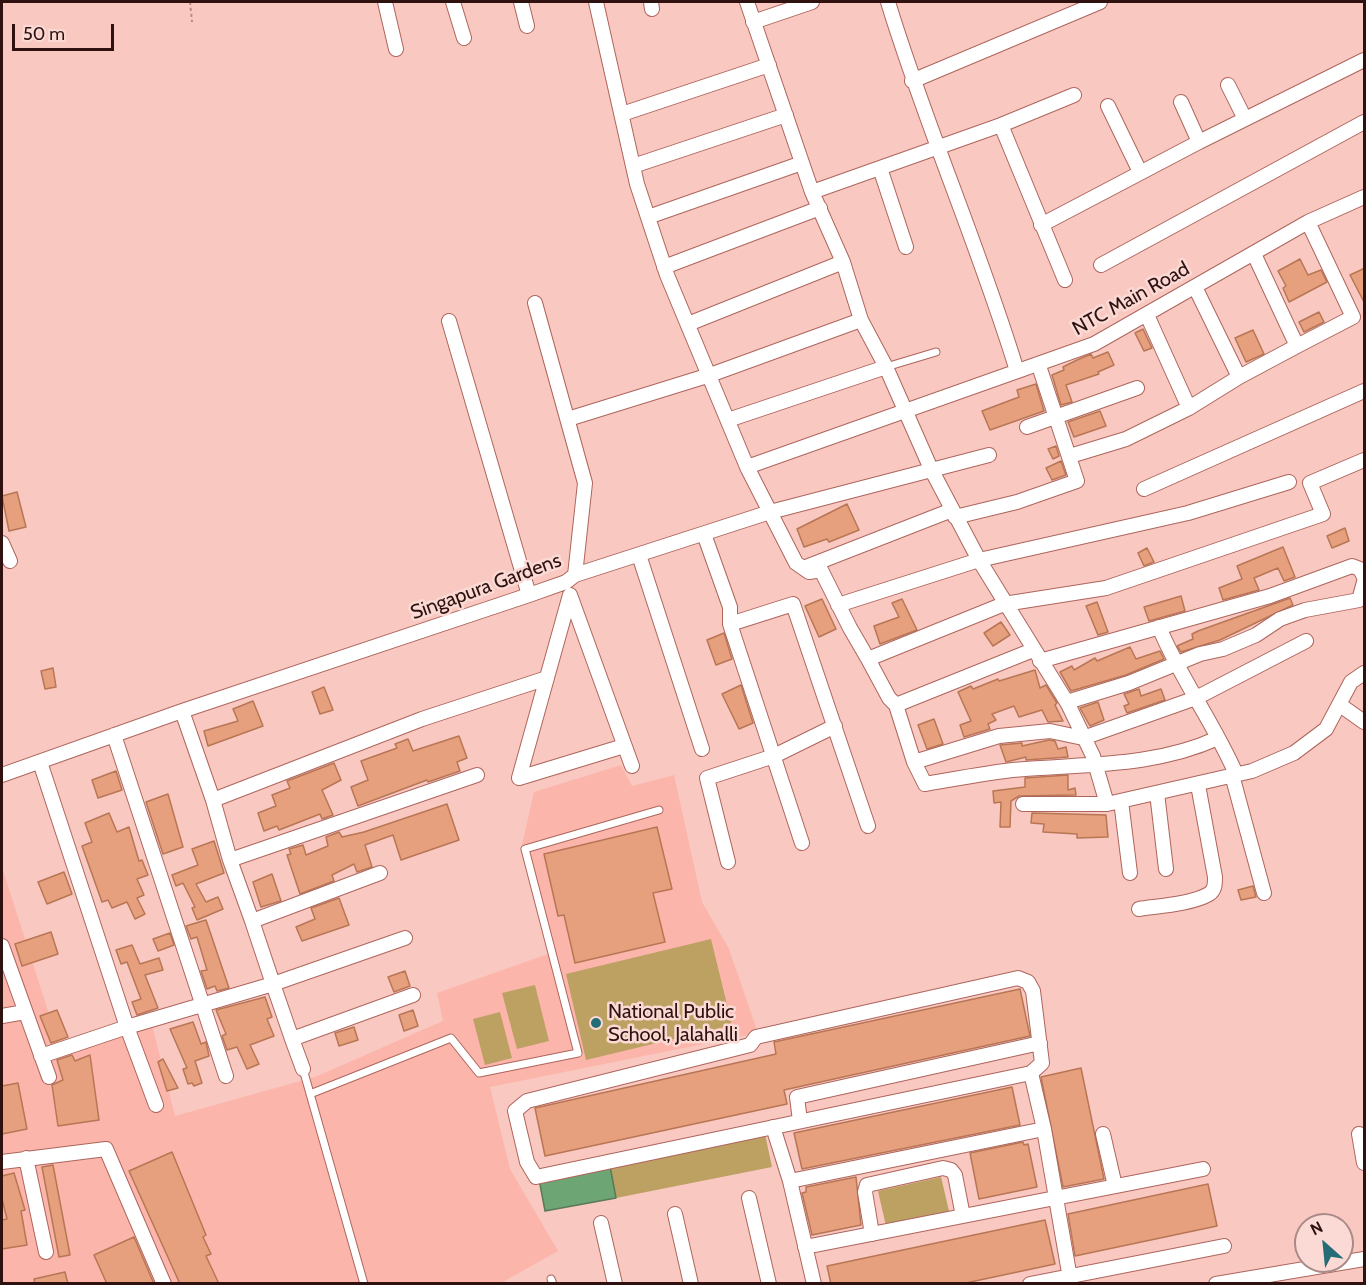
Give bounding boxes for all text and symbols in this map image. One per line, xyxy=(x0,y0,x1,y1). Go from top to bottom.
scale bar xyxy=(15,12,117,50)
text: 50 m xyxy=(23,23,65,45)
street label: NTC Main Road xyxy=(1068,257,1194,341)
street label: Singapura Gardens xyxy=(408,549,564,625)
place label: National Public School, Jalahalli xyxy=(608,1000,738,1047)
marker: National Public School, Jalahalli xyxy=(589,1016,603,1030)
north arrow xyxy=(1294,1213,1354,1273)
text: N xyxy=(1307,1217,1326,1239)

